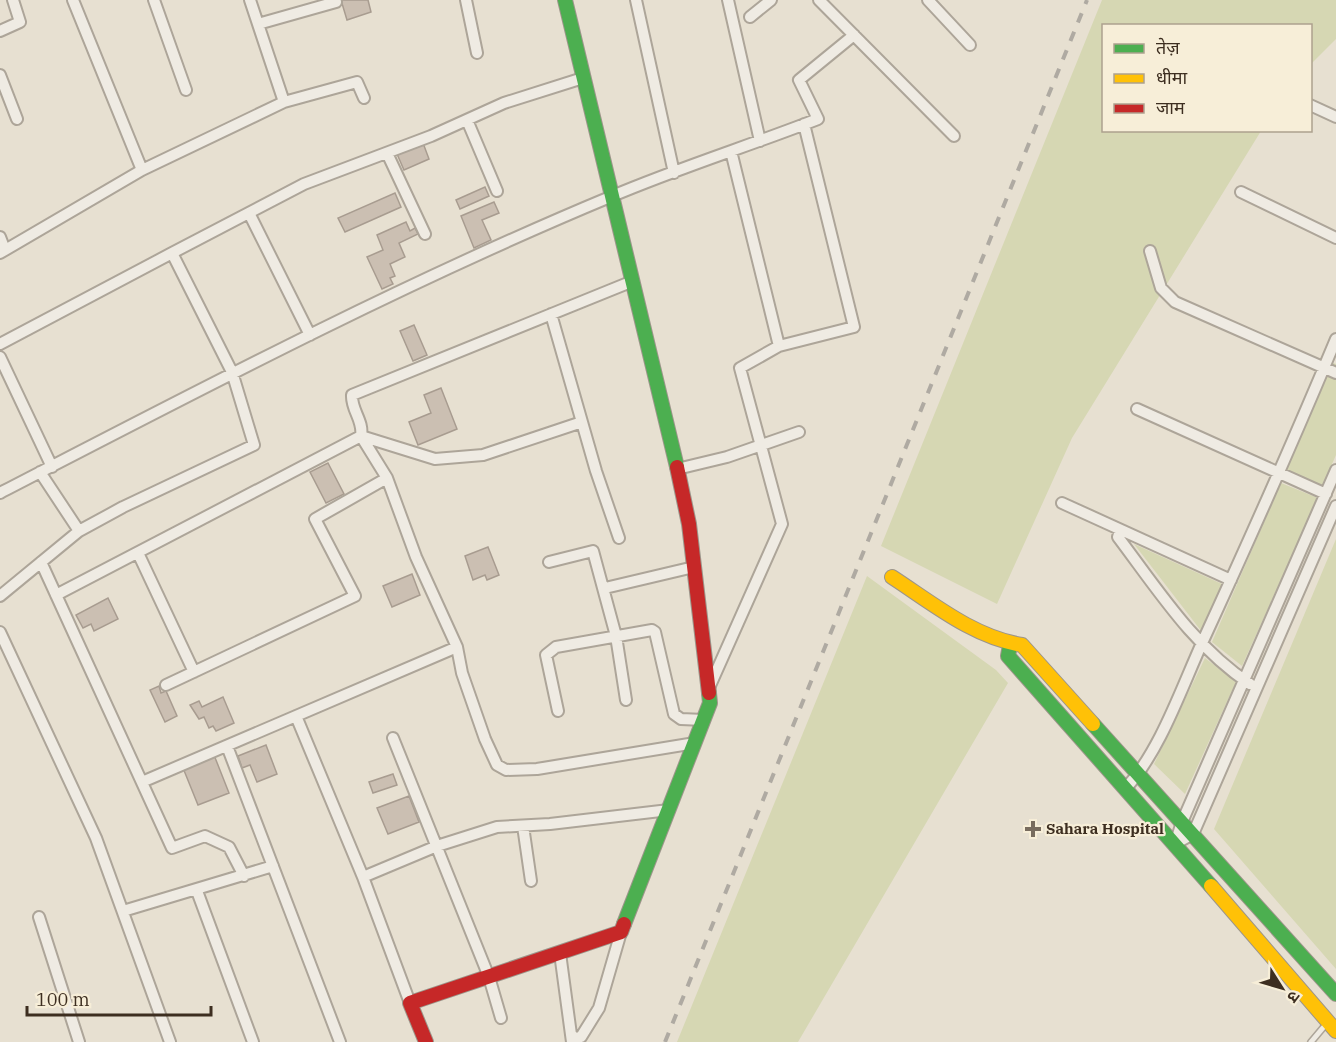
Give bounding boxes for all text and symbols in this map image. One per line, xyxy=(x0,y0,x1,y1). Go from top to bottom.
legend xyxy=(1102,24,1312,132)
text: तेज़ xyxy=(1156,36,1180,59)
text: धीमा xyxy=(1156,66,1187,89)
text: जाम xyxy=(1156,96,1186,119)
place label: Sahara Hospital xyxy=(1046,819,1164,838)
marker: Sahara Hospital xyxy=(1024,820,1042,838)
north arrow xyxy=(1252,958,1312,1018)
scale bar xyxy=(27,979,212,1017)
text: उ xyxy=(1283,987,1305,1007)
text: 100 m xyxy=(36,988,90,1011)

